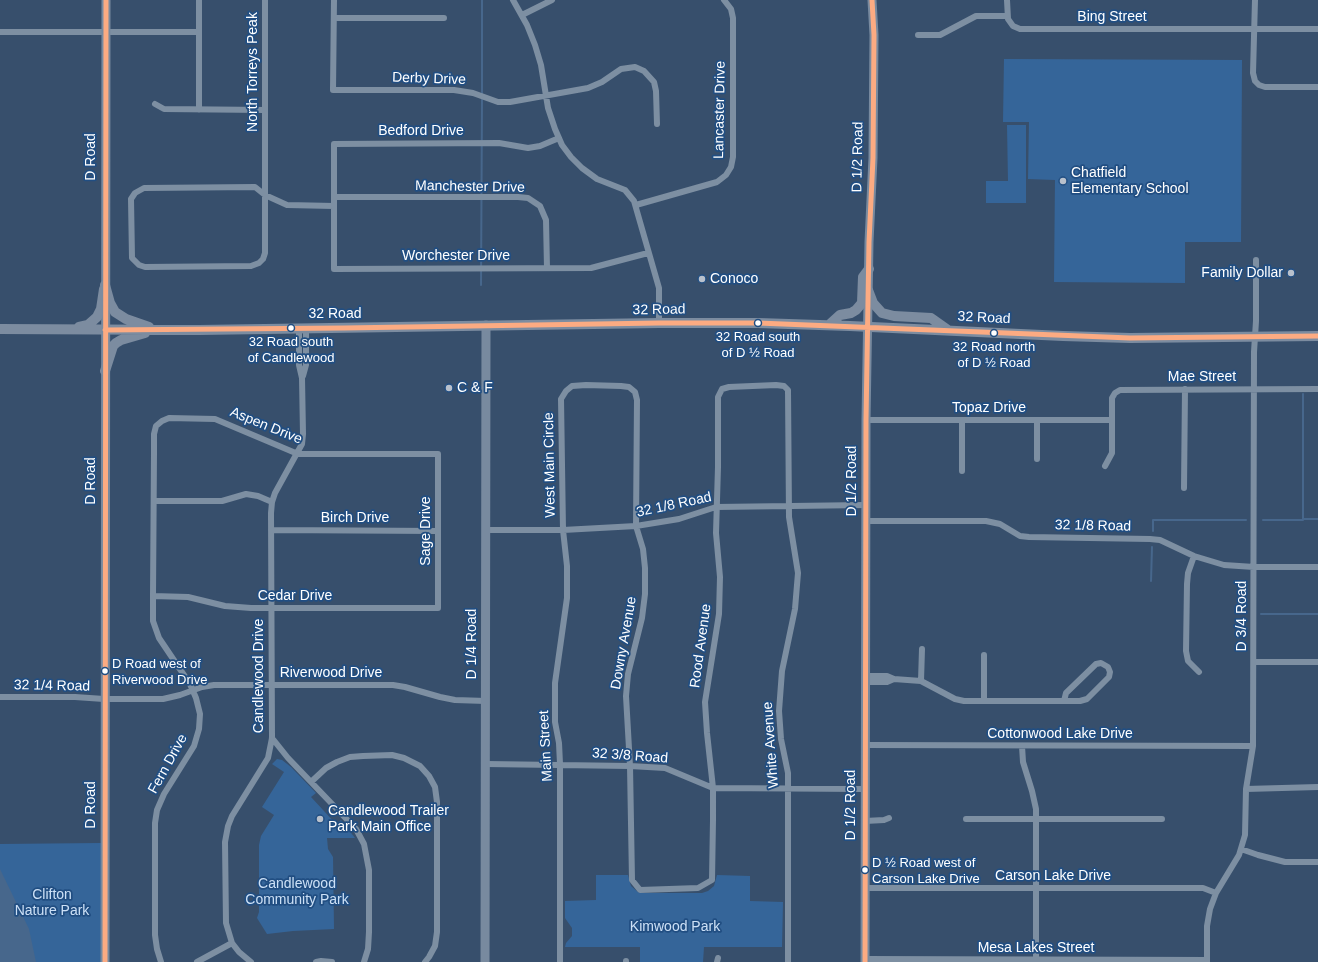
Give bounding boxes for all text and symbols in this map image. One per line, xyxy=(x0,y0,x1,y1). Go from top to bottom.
street label: Bing Street xyxy=(1077,9,1147,25)
street label: North Torreys Peak xyxy=(245,12,261,132)
street label: Lancaster Drive xyxy=(711,61,729,159)
street label: Derby Drive xyxy=(392,69,466,89)
street label: D 1/2 Road xyxy=(849,121,867,193)
street label: Bedford Drive xyxy=(378,123,464,139)
street label: D Road xyxy=(83,133,99,181)
place label: Chatfield Elementary School xyxy=(1071,165,1189,198)
marker: Chatfield Elementary School xyxy=(1058,176,1068,186)
street label: Manchester Drive xyxy=(415,178,525,196)
street label: Worchester Drive xyxy=(402,248,510,264)
place label: Family Dollar xyxy=(1201,265,1283,281)
marker: Family Dollar xyxy=(1286,268,1296,278)
place label: Conoco xyxy=(710,271,758,287)
marker: Conoco xyxy=(697,274,707,284)
street label: 32 Road xyxy=(632,301,686,319)
street label: 32 Road xyxy=(309,306,361,322)
street label: 32 Road xyxy=(957,308,1011,328)
marker: 32 Road south of D ½ Road xyxy=(753,318,763,328)
marker: 32 Road south of Candlewood xyxy=(286,323,296,333)
marker: 32 Road north of D ½ Road xyxy=(989,328,999,338)
place label: 32 Road south of D ½ Road xyxy=(716,329,800,360)
place label: 32 Road south of Candlewood xyxy=(248,334,334,365)
place label: 32 Road north of D ½ Road xyxy=(953,339,1035,370)
street label: Mae Street xyxy=(1168,369,1236,385)
place label: C & F xyxy=(457,380,493,396)
marker: C & F xyxy=(444,383,454,393)
street label: Topaz Drive xyxy=(952,400,1026,416)
street label: Aspen Drive xyxy=(228,404,304,448)
street label: West Main Circle xyxy=(541,412,559,518)
street label: D 1/2 Road xyxy=(844,446,860,516)
street label: D Road xyxy=(83,457,99,505)
street label: 32 1/8 Road xyxy=(635,489,713,521)
street label: Sage Drive xyxy=(418,496,434,566)
street label: Birch Drive xyxy=(321,510,389,526)
street label: 32 1/8 Road xyxy=(1055,517,1131,535)
street label: D 3/4 Road xyxy=(1234,581,1250,651)
street label: Cedar Drive xyxy=(258,588,332,604)
street label: Downy Avenue xyxy=(608,595,640,691)
street label: Rood Avenue xyxy=(687,603,715,689)
street label: D 1/4 Road xyxy=(464,609,480,679)
street label: Candlewood Drive xyxy=(251,619,267,733)
place label: D Road west of Riverwood Drive xyxy=(112,656,207,687)
street label: Riverwood Drive xyxy=(280,665,382,681)
marker: D Road west of Riverwood Drive xyxy=(100,666,110,676)
street label: 32 1/4 Road xyxy=(14,677,90,695)
street label: White Avenue xyxy=(760,701,782,789)
street label: Main Street xyxy=(536,710,556,782)
street label: Cottonwood Lake Drive xyxy=(987,726,1133,742)
street label: Fern Drive xyxy=(145,731,191,797)
street label: 32 3/8 Road xyxy=(591,745,669,767)
street label: D 1/2 Road xyxy=(843,770,859,840)
street label: D Road xyxy=(83,781,99,829)
place label: Candlewood Trailer Park Main Office xyxy=(328,803,449,836)
marker: Candlewood Trailer Park Main Office xyxy=(315,814,325,824)
place label: D ½ Road west of Carson Lake Drive xyxy=(872,855,980,886)
marker: D ½ Road west of Carson Lake Drive xyxy=(860,865,870,875)
street label: Carson Lake Drive xyxy=(995,868,1111,884)
park label: Candlewood Community Park xyxy=(245,876,349,908)
park label: Clifton Nature Park xyxy=(15,887,89,920)
park label: Kimwood Park xyxy=(630,919,720,935)
street label: Mesa Lakes Street xyxy=(978,940,1094,956)

